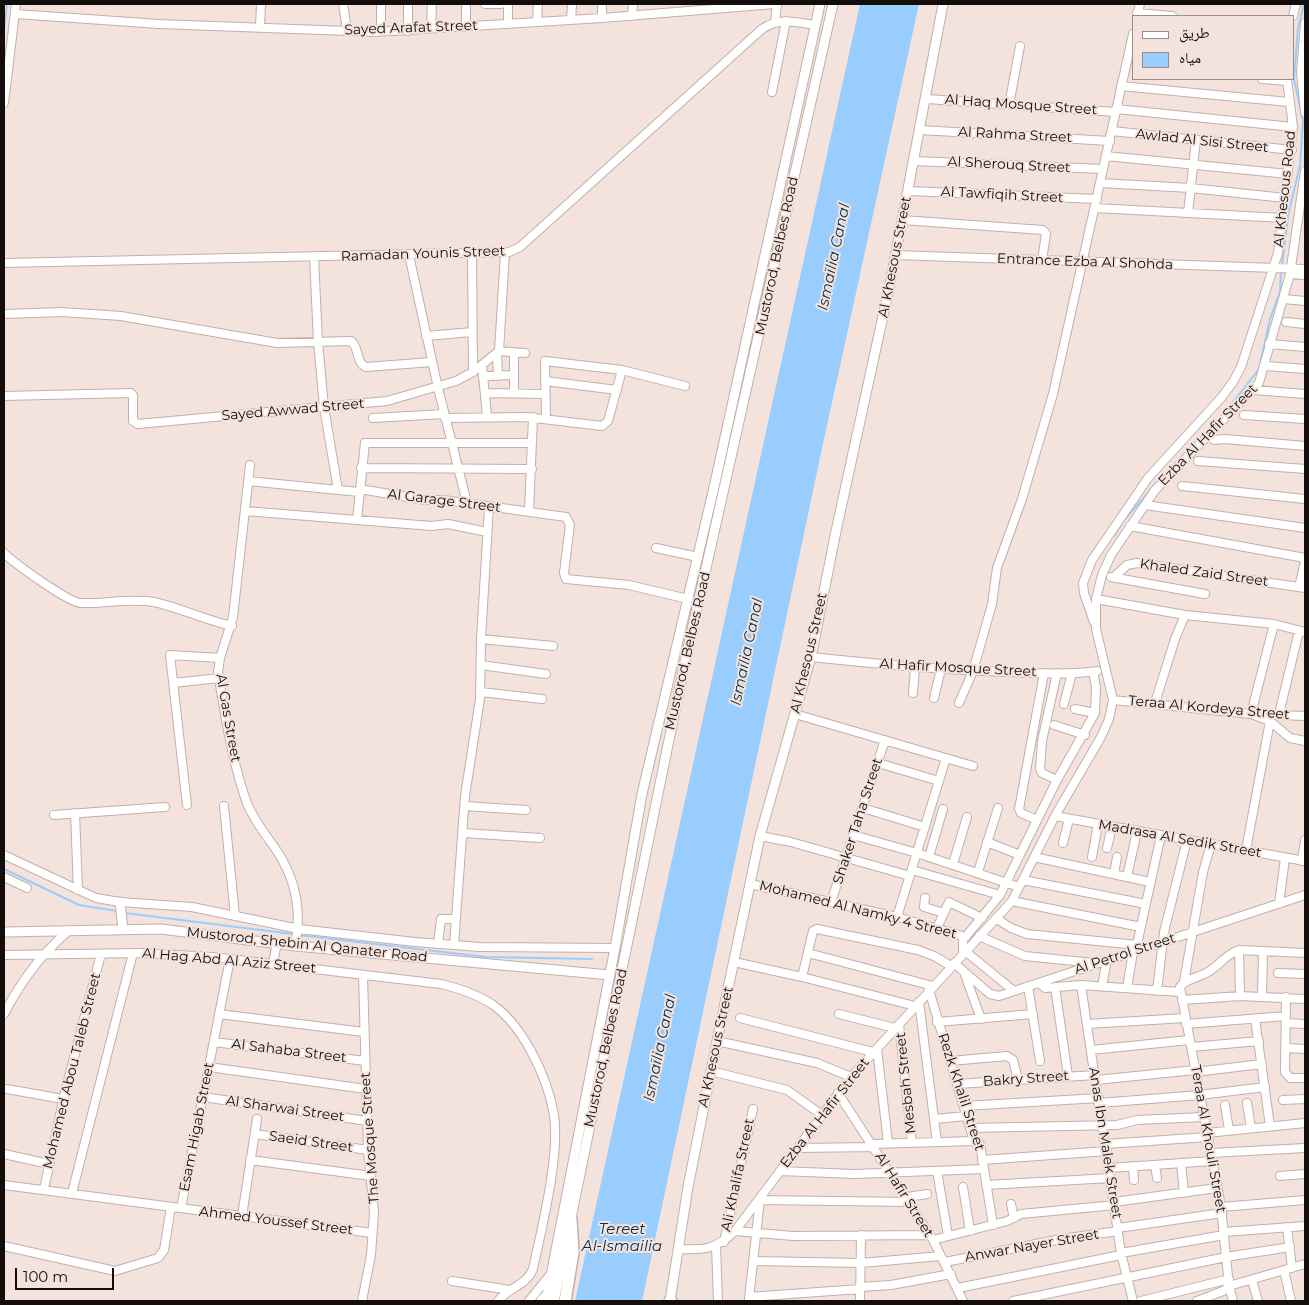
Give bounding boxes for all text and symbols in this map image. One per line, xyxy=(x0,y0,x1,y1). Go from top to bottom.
legend xyxy=(1132,15,1294,80)
street label: Sayed Arafat Street xyxy=(344,17,478,39)
text: طريق xyxy=(1179,23,1210,42)
text: مياه xyxy=(1179,48,1201,67)
street label: Al Haq Mosque Street xyxy=(944,91,1098,119)
street label: Al Rahma Street xyxy=(957,124,1073,146)
street label: Awlad Al Sisi Street xyxy=(1135,126,1269,156)
street label: Al Khesous Road xyxy=(1271,130,1299,248)
street label: Al Sherouq Street xyxy=(947,153,1071,177)
street label: Mustorod, Belbes Road xyxy=(752,175,802,337)
street label: Al Tawfiqih Street xyxy=(940,183,1064,207)
street label: Al Khesous Street xyxy=(875,195,915,319)
water label: Ismaïlia Canal xyxy=(814,202,854,312)
street label: Ramadan Younis Street xyxy=(340,243,506,265)
street label: Entrance Ezba Al Shohda xyxy=(997,251,1173,273)
street label: Ezba Al Hafir Street xyxy=(1155,381,1261,489)
street label: Sayed Awwad Street xyxy=(221,395,365,425)
street label: Al Garage Street xyxy=(386,486,502,516)
street label: Khaled Zaid Street xyxy=(1139,556,1269,590)
street label: Mustorod, Belbes Road xyxy=(662,570,714,732)
street label: Al Khesous Street xyxy=(787,591,831,715)
water label: Ismaïlia Canal xyxy=(727,597,767,707)
street label: Al Hafir Mosque Street xyxy=(879,655,1037,681)
street label: Al Gas Street xyxy=(212,673,244,763)
street label: Teraa Al Kordeya Street xyxy=(1128,693,1290,723)
street label: Shaker Taha Street xyxy=(830,756,886,886)
street label: Madrasa Al Sedik Street xyxy=(1097,816,1263,862)
street label: Mohamed Al Namky 4 Street xyxy=(758,877,958,943)
street label: Mustorod, Shebin Al Qanater Road xyxy=(186,924,428,966)
street label: Al Petrol Street xyxy=(1072,930,1178,978)
street label: Al Hag Abd Al Aziz Street xyxy=(141,945,317,977)
street label: Mustorod, Belbes Road xyxy=(581,967,631,1129)
street label: Mohamed Abou Taleb Street xyxy=(39,971,105,1171)
street label: Al Khesous Street xyxy=(695,985,737,1109)
water label: Ismaïlia Canal xyxy=(640,993,680,1103)
street label: Mesbah Street xyxy=(892,1031,920,1135)
street label: Rezk Khalil Street xyxy=(934,1031,988,1153)
street label: Al Sahaba Street xyxy=(231,1036,347,1066)
street label: Ezba Al Hafir Street xyxy=(777,1055,873,1171)
street label: Esam Higab Street xyxy=(176,1061,218,1193)
street label: Teraa Al Khouli Street xyxy=(1187,1064,1229,1214)
street label: Anas Ibn Malek Street xyxy=(1085,1066,1125,1220)
street label: Bakry Street xyxy=(982,1068,1070,1090)
street label: The Mosque Street xyxy=(357,1072,383,1204)
street label: Al Sharwai Street xyxy=(225,1092,345,1126)
street label: Ali Khalifa Street xyxy=(718,1117,758,1233)
street label: Saeid Street xyxy=(268,1128,354,1156)
street label: Al Hafir Street xyxy=(871,1149,937,1241)
street label: Ahmed Youssef Street xyxy=(198,1203,354,1239)
water label: Tereet Al-Ismailia xyxy=(582,1221,662,1256)
street label: Anwar Nayer Street xyxy=(964,1226,1100,1266)
scale bar xyxy=(18,1258,116,1290)
text: 100 m xyxy=(23,1267,68,1286)

